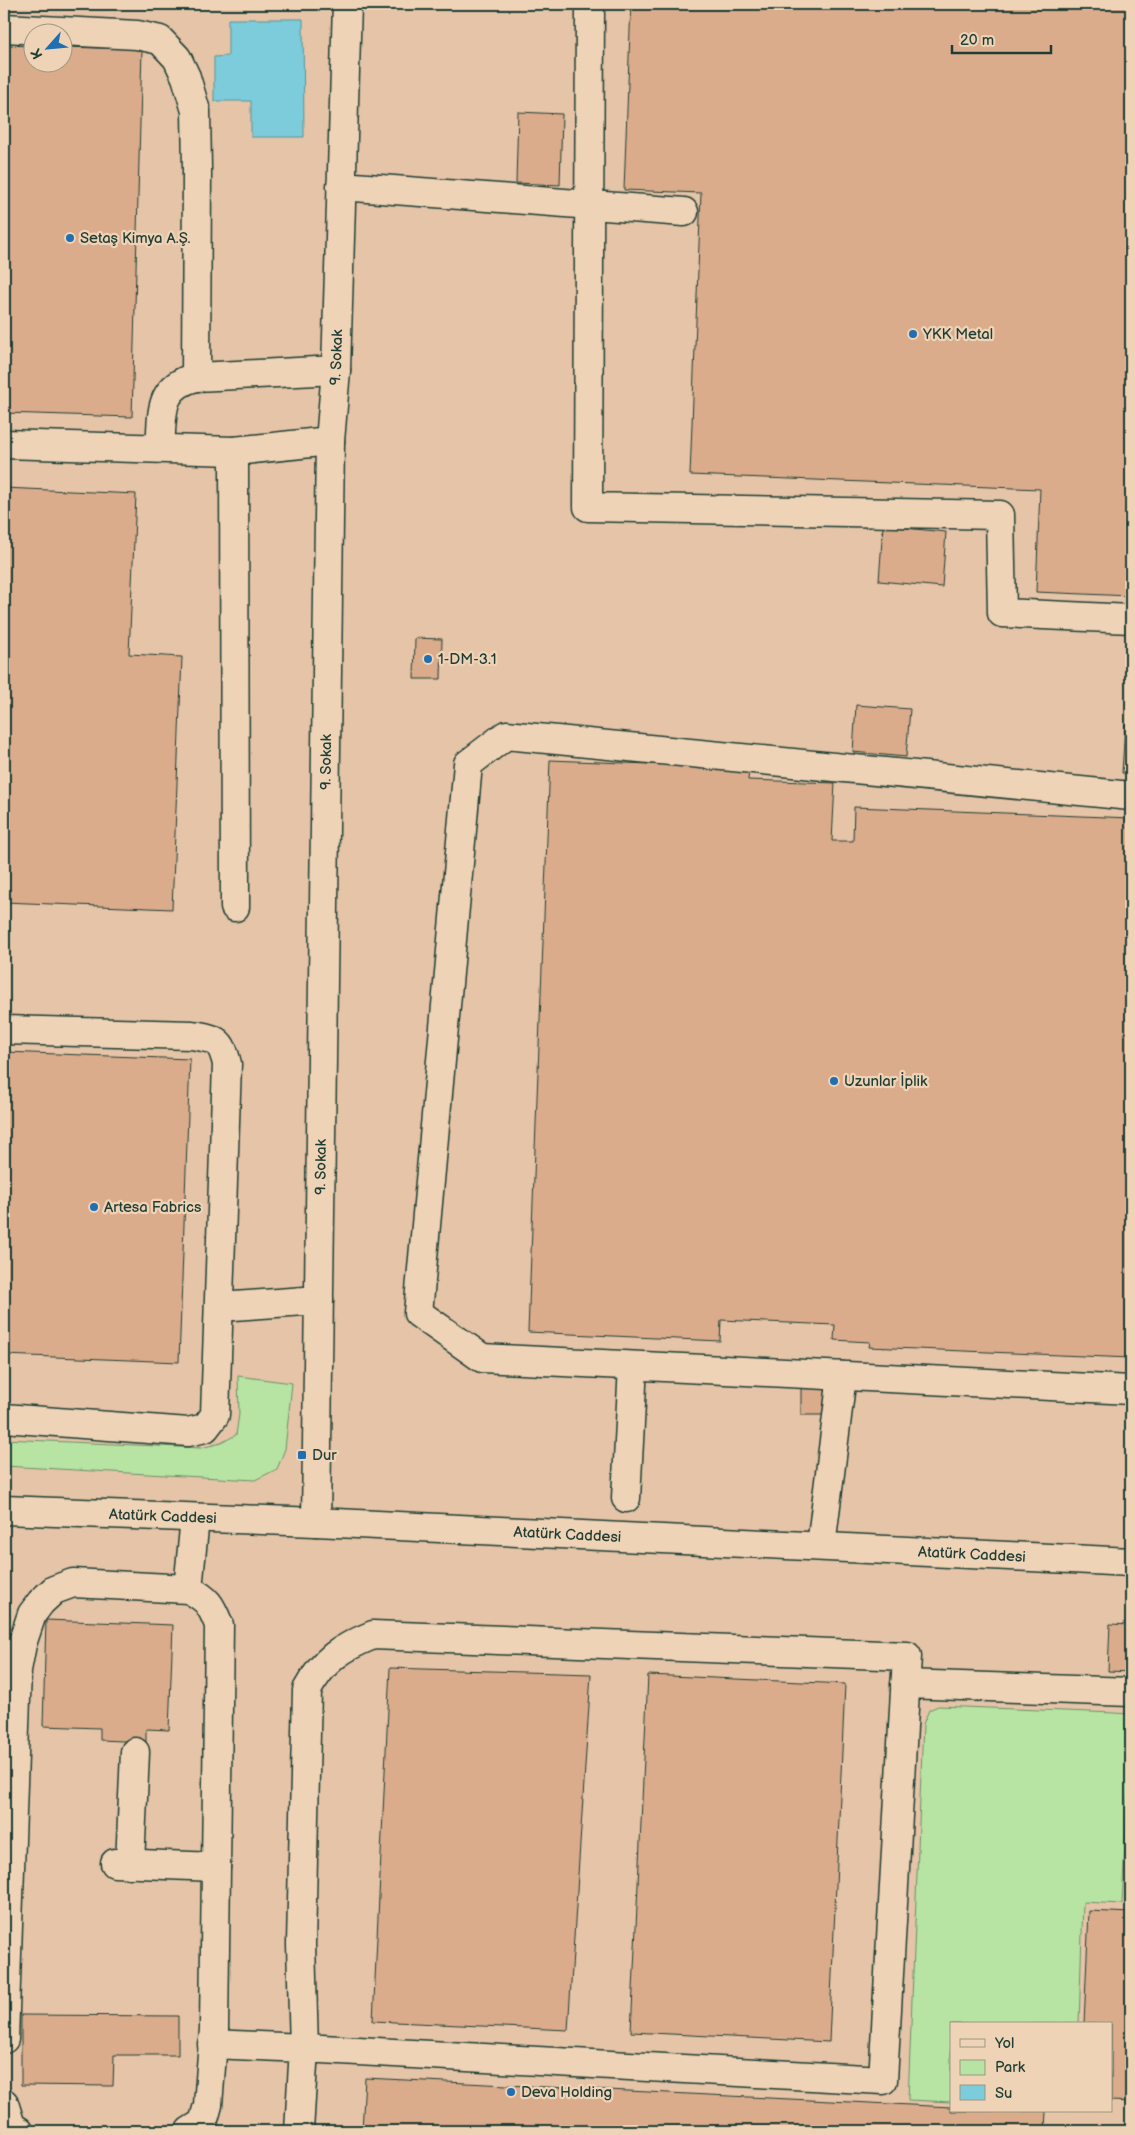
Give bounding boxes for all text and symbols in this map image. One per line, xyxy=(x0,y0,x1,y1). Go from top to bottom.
north arrow xyxy=(22,22,72,72)
scale bar xyxy=(952,22,1051,54)
text: 20 m xyxy=(960,31,994,50)
text: K xyxy=(27,45,47,62)
place label: Setaş Kimya A.Ş. xyxy=(80,229,191,248)
marker: Setaş Kimya A.Ş. xyxy=(64,232,76,244)
place label: YKK Metal xyxy=(922,325,993,344)
street label: 9. Sokak xyxy=(326,328,347,386)
marker: YKK Metal xyxy=(907,328,919,340)
place label: 1-DM-3.1 xyxy=(438,650,497,669)
marker: 1-DM-3.1 xyxy=(422,653,434,665)
street label: 9. Sokak xyxy=(316,733,336,790)
place label: Uzunlar İplik xyxy=(844,1072,928,1091)
marker: Uzunlar İplik xyxy=(828,1075,840,1087)
street label: 9. Sokak xyxy=(311,1138,331,1195)
place label: Artesa Fabrics xyxy=(104,1198,202,1217)
marker: Artesa Fabrics xyxy=(88,1201,100,1213)
place label: Dur xyxy=(312,1446,337,1465)
marker: Dur xyxy=(296,1449,308,1461)
street label: Atatürk Caddesi xyxy=(109,1505,217,1528)
street label: Atatürk Caddesi xyxy=(513,1523,622,1547)
street label: Atatürk Caddesi xyxy=(918,1543,1026,1567)
legend xyxy=(950,2022,1112,2112)
text: Yol xyxy=(994,2034,1014,2053)
text: Park xyxy=(995,2058,1026,2077)
place label: Deva Holding xyxy=(521,2083,612,2102)
text: Su xyxy=(995,2084,1012,2103)
marker: Deva Holding xyxy=(505,2086,517,2098)

